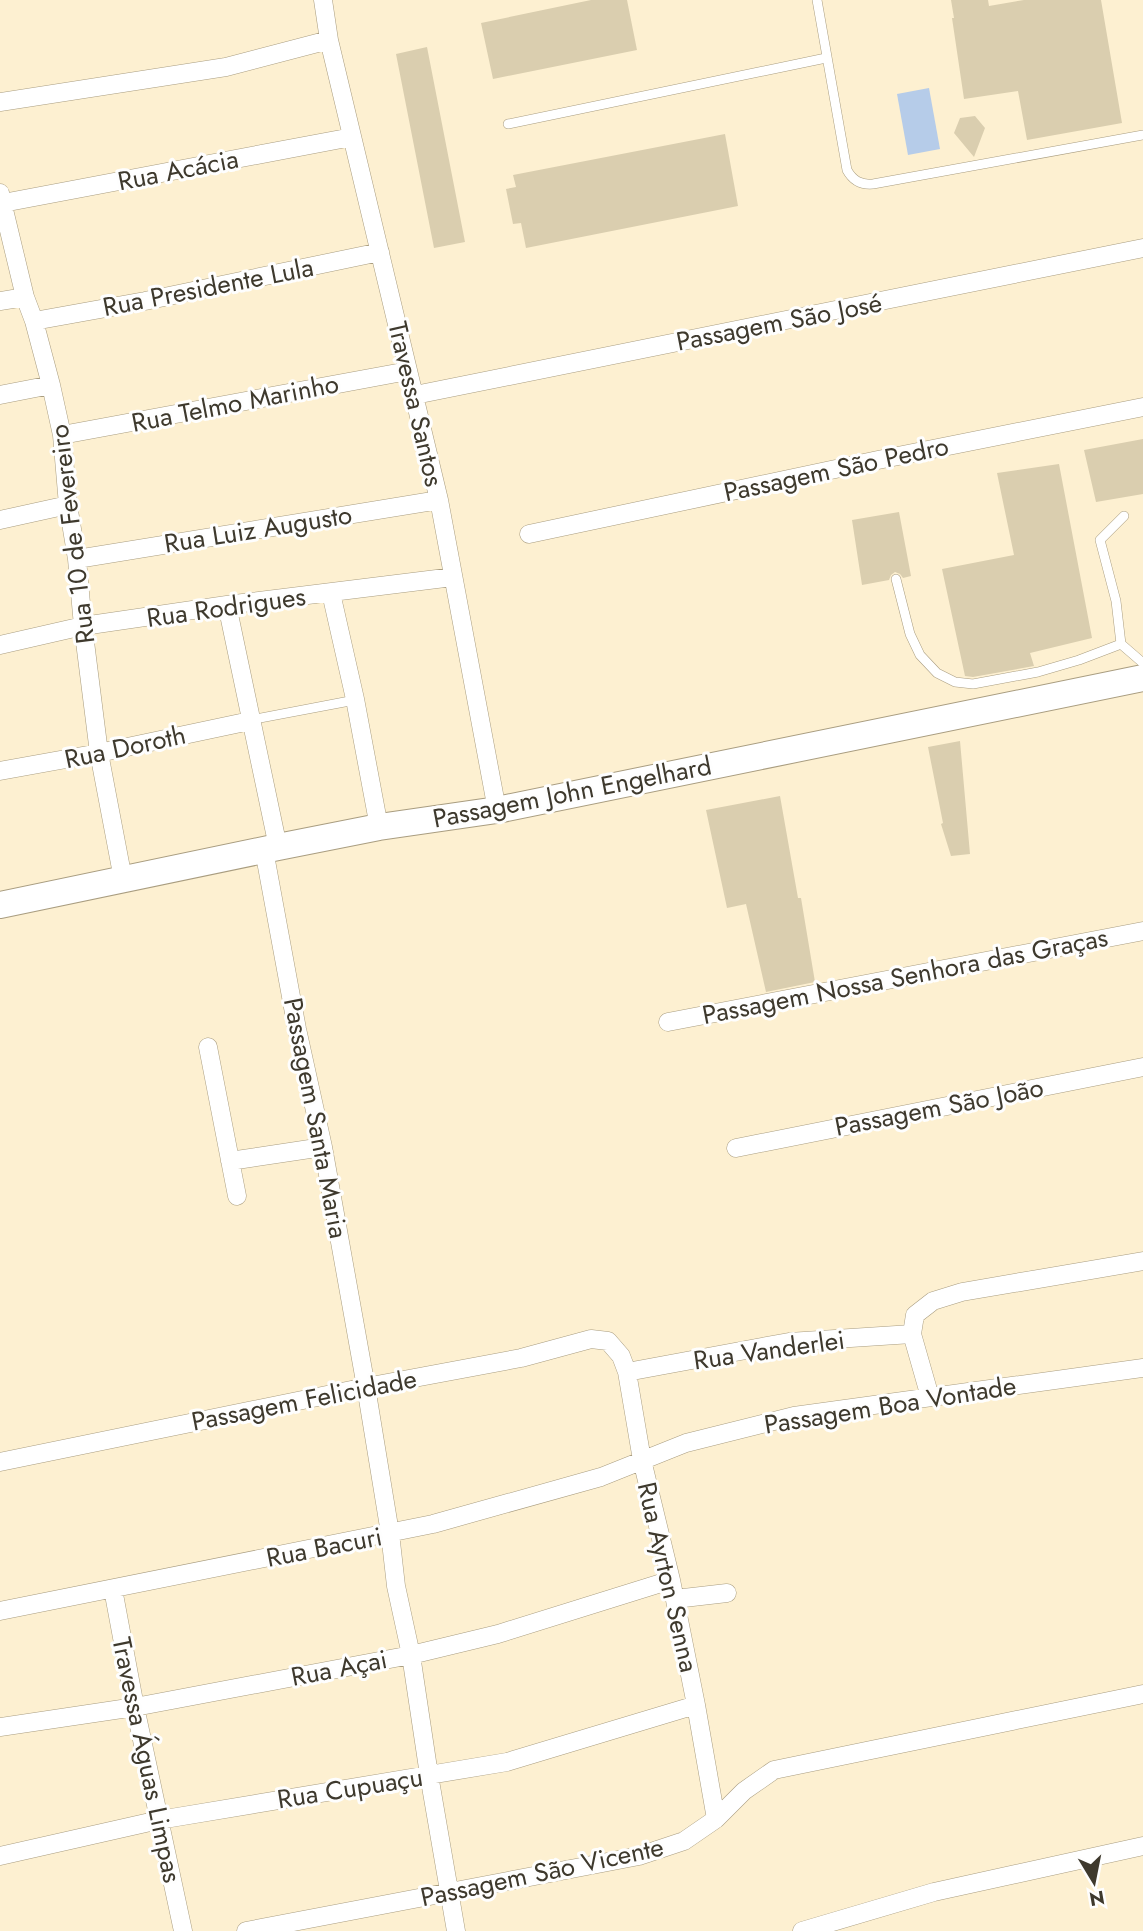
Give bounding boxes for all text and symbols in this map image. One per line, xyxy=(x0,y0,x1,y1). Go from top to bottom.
street label: Rua Acácia xyxy=(114,140,242,200)
street label: Rua Presidente Lula xyxy=(99,248,317,326)
street label: Passagem São José xyxy=(673,283,885,361)
street label: Travessa Santos xyxy=(379,318,453,490)
street label: Rua Telmo Marinho xyxy=(128,364,342,442)
street label: Rua 10 de Fevereiro xyxy=(40,422,104,646)
street label: Passagem São Pedro xyxy=(720,427,952,511)
street label: Rua Luiz Augusto xyxy=(161,495,355,563)
street label: Rua Rodrigues xyxy=(144,577,308,637)
street label: Rua Doroth xyxy=(61,716,189,778)
street label: Passagem John Engelhard xyxy=(429,746,715,838)
street label: Passagem Nossa Senhora das Graças xyxy=(699,918,1111,1034)
street label: Passagem Santa Maria xyxy=(274,994,358,1242)
street label: Passagem São João xyxy=(831,1068,1047,1146)
street label: Rua Vanderlei xyxy=(691,1321,847,1379)
street label: Passagem Felicidade xyxy=(188,1360,420,1440)
street label: Passagem Boa Vontade xyxy=(761,1366,1019,1444)
street label: Rua Ayrton Senna xyxy=(628,1478,708,1676)
street label: Rua Bacuri xyxy=(263,1517,385,1577)
street label: Travessa Águas Limpas xyxy=(102,1634,192,1886)
street label: Rua Açai xyxy=(288,1640,390,1696)
street label: Rua Cupuaçu xyxy=(274,1758,426,1818)
street label: Passagem São Vicente xyxy=(417,1828,667,1916)
north arrow xyxy=(1059,1847,1129,1917)
text: N xyxy=(1087,1884,1107,1913)

